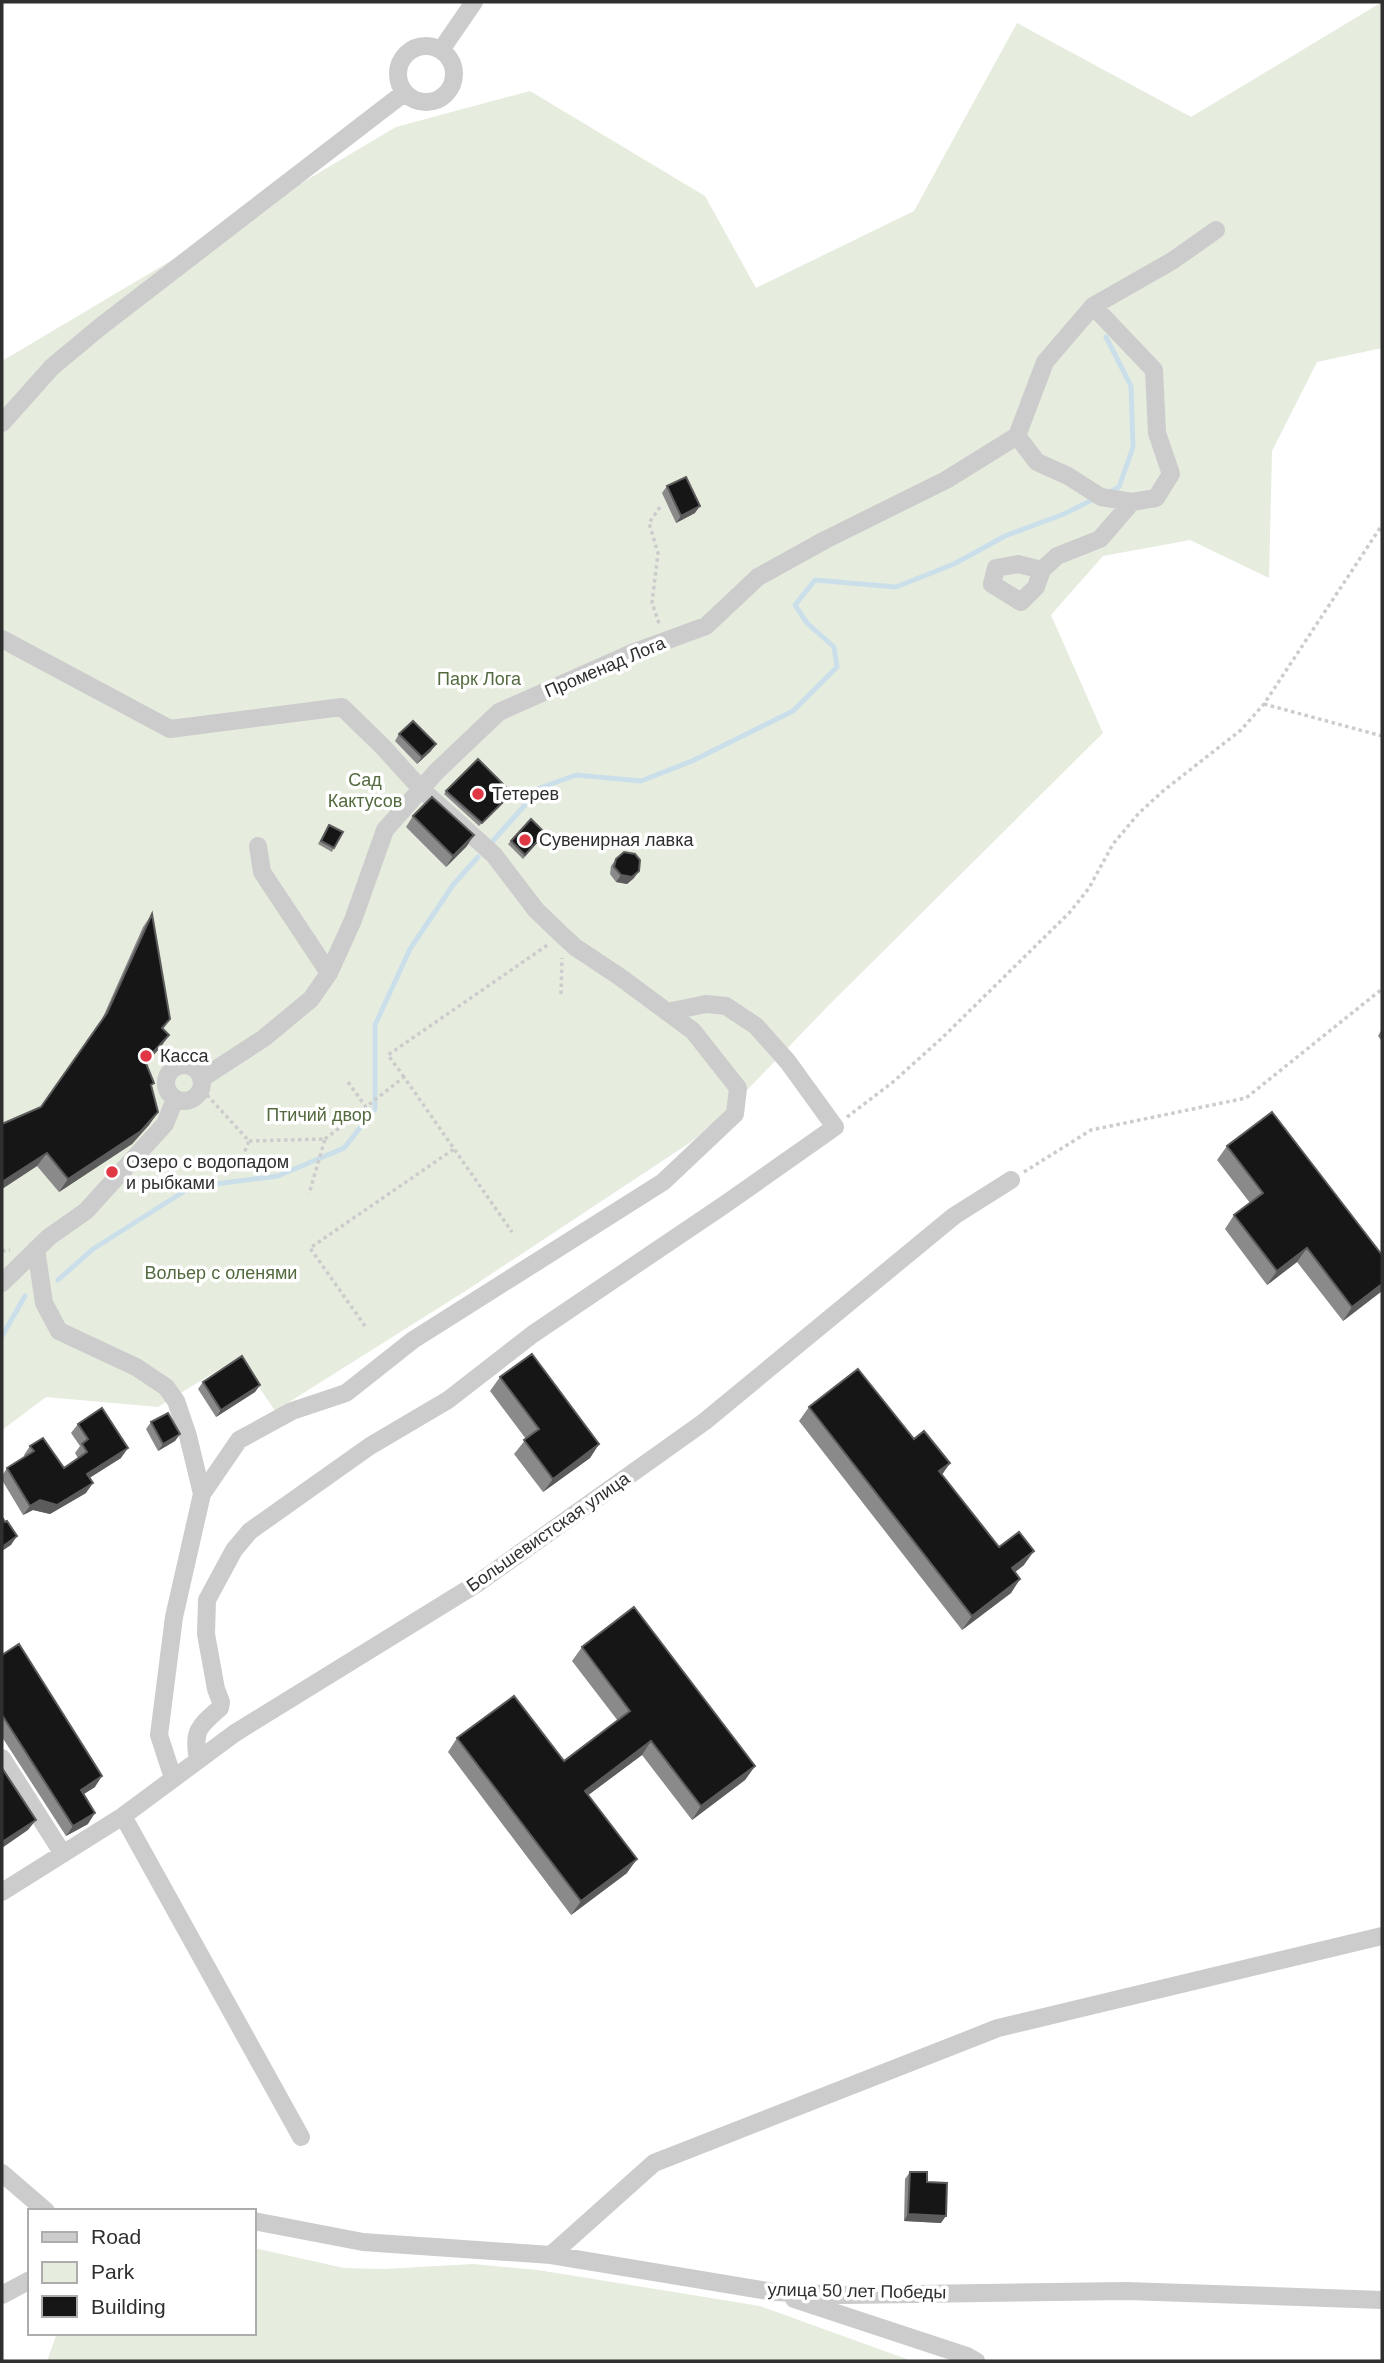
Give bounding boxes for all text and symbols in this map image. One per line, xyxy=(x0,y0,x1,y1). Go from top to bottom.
street label: Променад Лога xyxy=(542,632,669,701)
park label: Парк Лога xyxy=(437,669,522,689)
park label: Сад Кактусов xyxy=(328,770,402,811)
place label: Тетерев xyxy=(492,784,559,804)
marker: Тетерев xyxy=(470,786,486,802)
place label: Сувенирная лавка xyxy=(539,830,694,850)
marker: Сувенирная лавка xyxy=(517,832,533,848)
place label: Касса xyxy=(160,1046,209,1066)
marker: Касса xyxy=(138,1048,154,1064)
park label: Птичий двор xyxy=(266,1105,372,1125)
place label: Озеро с водопадом и рыбками xyxy=(126,1152,289,1193)
marker: Озеро с водопадом и рыбками xyxy=(104,1164,120,1180)
park label: Вольер с оленями xyxy=(145,1263,297,1283)
street label: Большевистская улица xyxy=(463,1468,634,1596)
legend xyxy=(28,2209,256,2335)
text: Road xyxy=(91,2225,141,2248)
text: Park xyxy=(91,2260,135,2283)
street label: улица 50 лет Победы xyxy=(767,2279,947,2303)
text: Building xyxy=(91,2295,166,2318)

